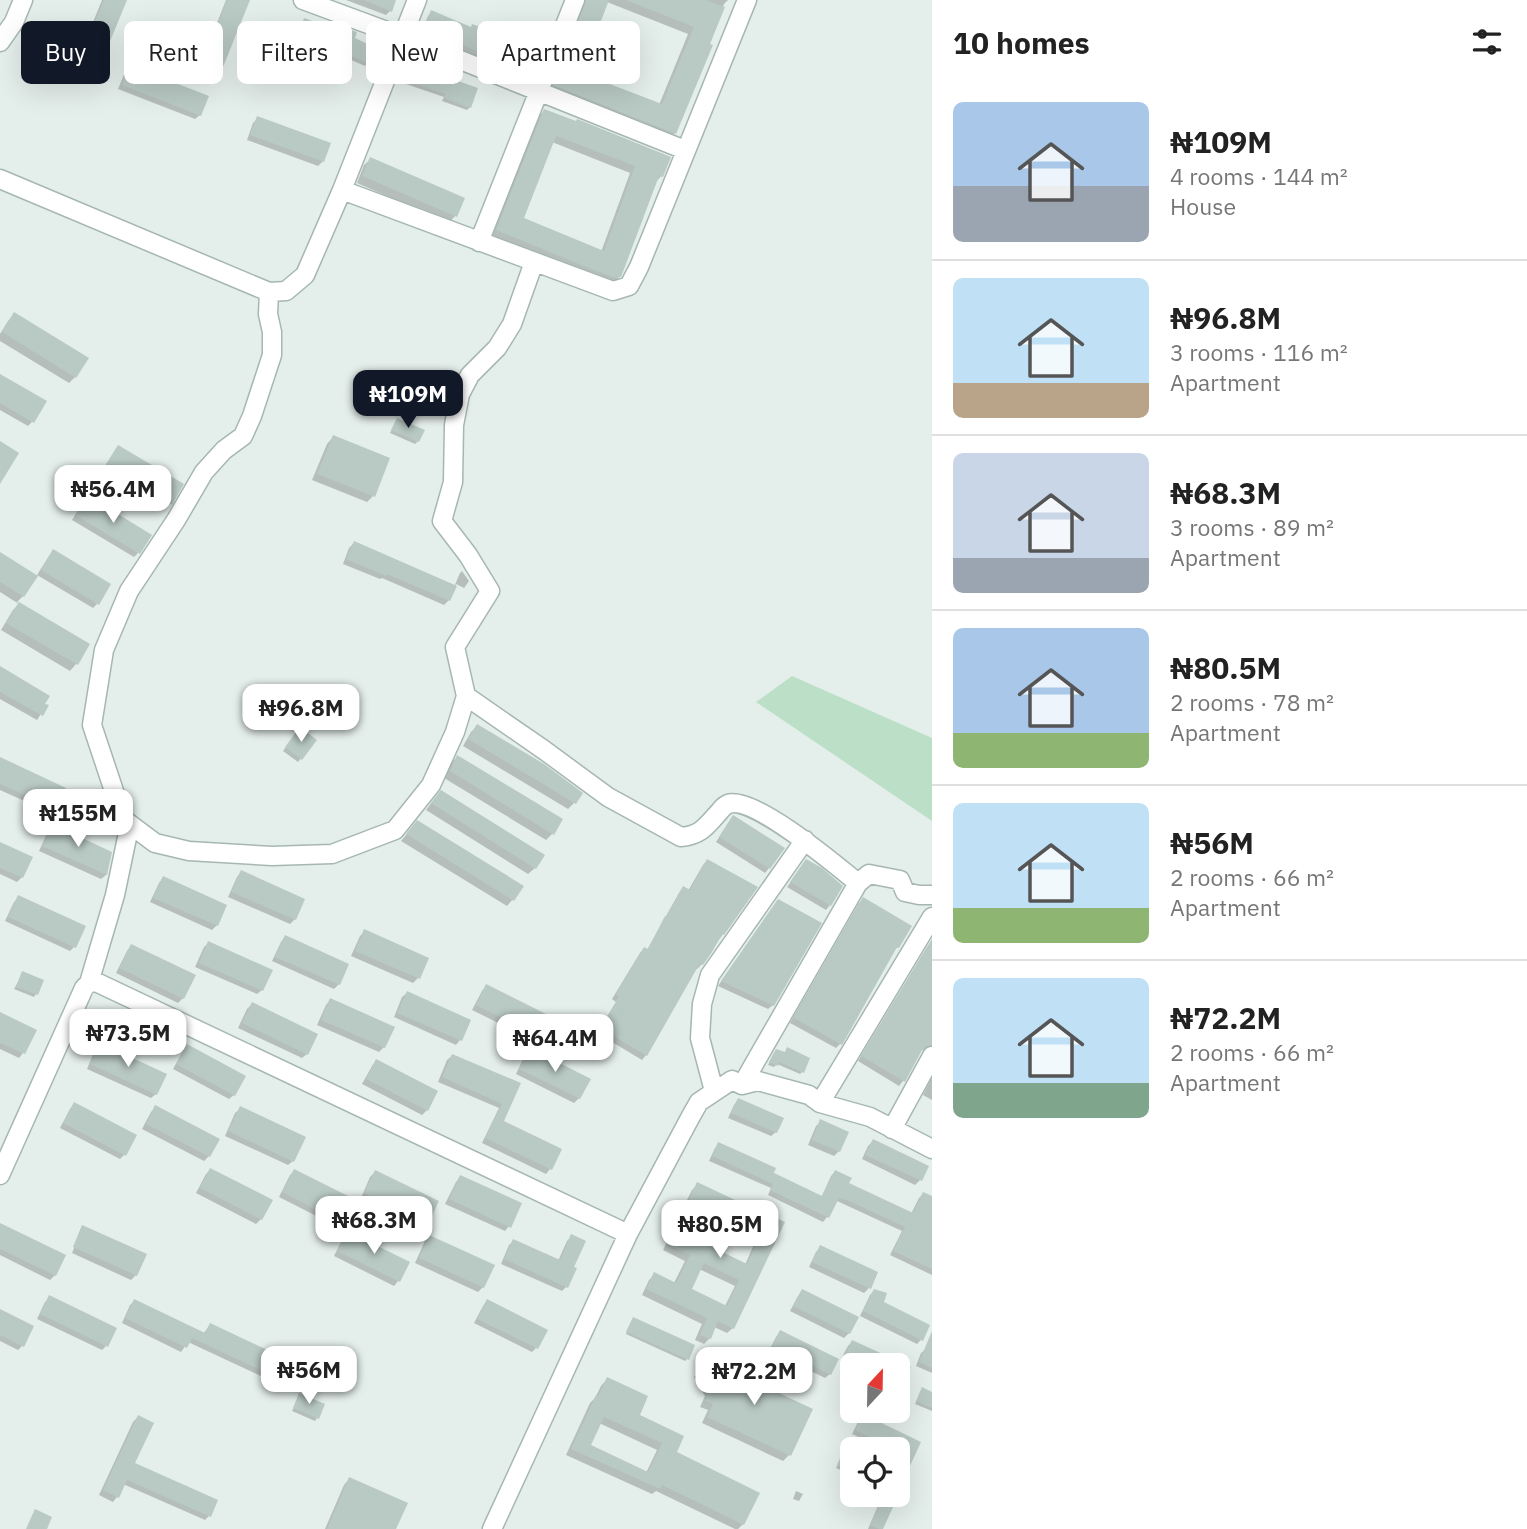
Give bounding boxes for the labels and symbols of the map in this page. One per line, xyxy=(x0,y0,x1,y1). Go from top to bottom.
pin: ₦109M xyxy=(359,370,457,430)
pin: ₦56.4M xyxy=(56,466,170,525)
pin: ₦96.8M xyxy=(244,684,358,744)
pin: ₦155M xyxy=(29,790,127,849)
pin: ₦73.5M xyxy=(71,1010,185,1069)
pin: ₦64.4M xyxy=(498,1014,612,1074)
pin: ₦68.3M xyxy=(317,1196,431,1256)
pin: ₦80.5M xyxy=(663,1200,777,1260)
pin: ₦56M xyxy=(268,1346,350,1406)
pin: ₦72.2M xyxy=(697,1348,811,1407)
north arrow xyxy=(840,1353,910,1423)

